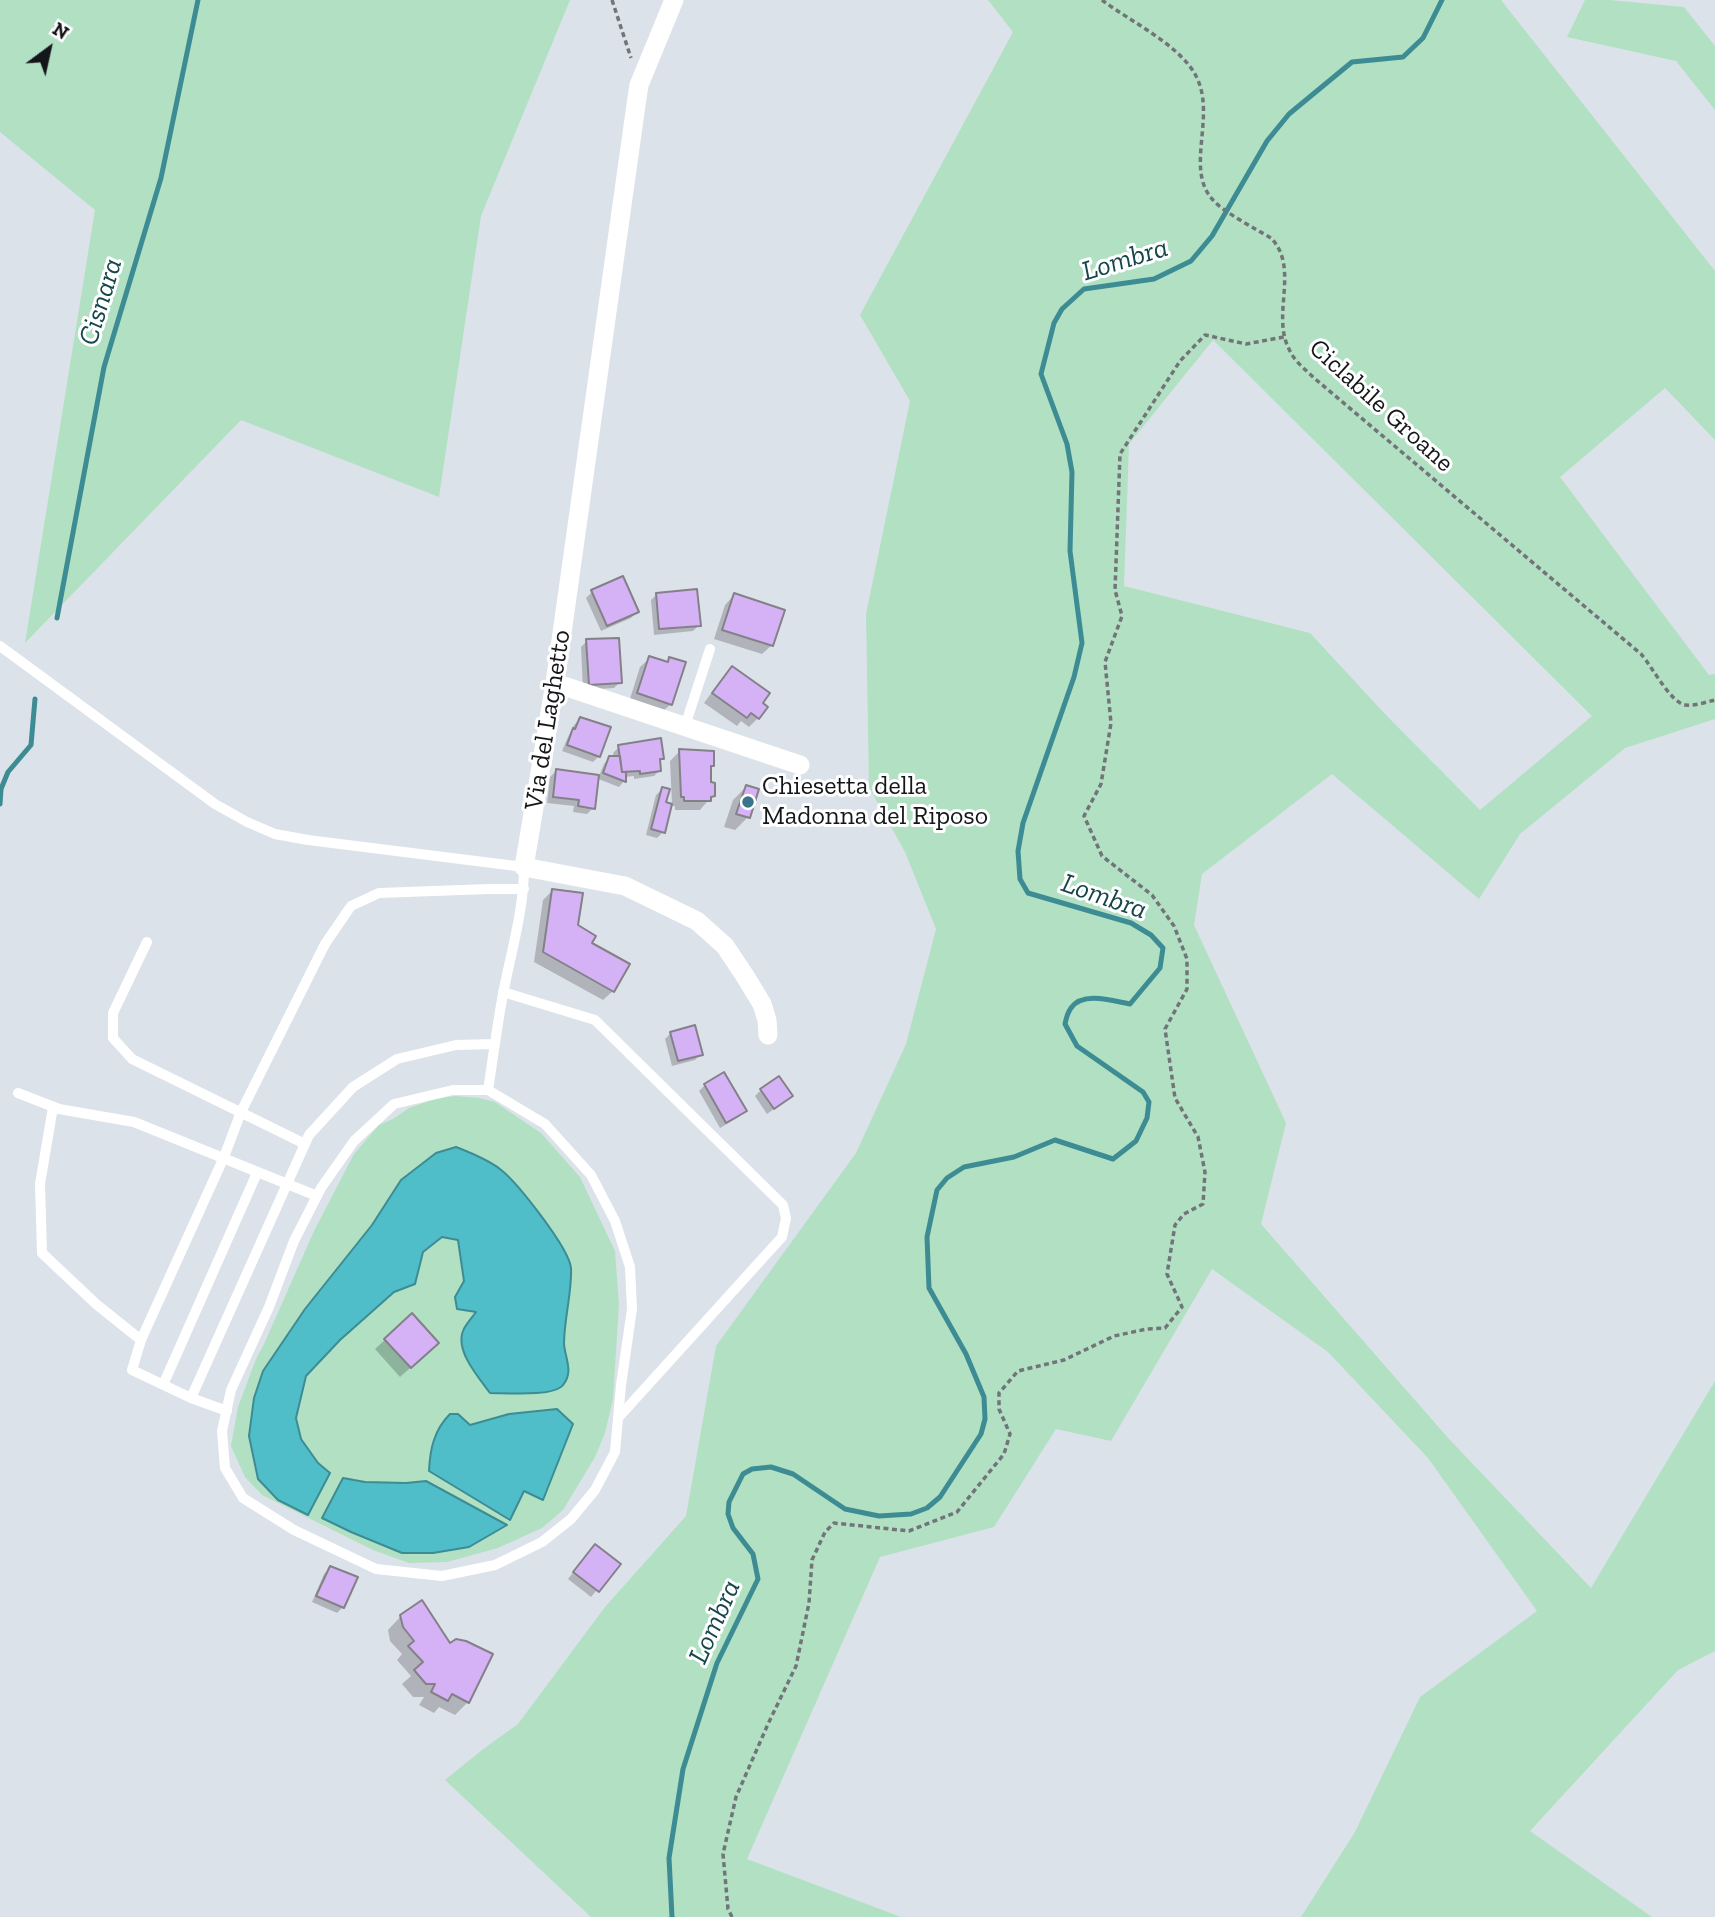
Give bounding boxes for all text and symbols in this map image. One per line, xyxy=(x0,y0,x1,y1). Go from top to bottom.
north arrow xyxy=(14,14,84,84)
text: N xyxy=(48,17,73,45)
water label: Lombra xyxy=(1078,231,1172,289)
water label: Cisnara xyxy=(72,255,130,349)
street label: Ciclabile Groane xyxy=(1302,333,1460,479)
street label: Via del Laghetto xyxy=(518,628,578,812)
place label: Chiesetta della Madonna del Riposo xyxy=(762,771,988,832)
marker: Chiesetta della Madonna del Riposo xyxy=(740,794,756,810)
water label: Lombra xyxy=(1057,867,1151,927)
water label: Lombra xyxy=(682,1575,748,1669)

